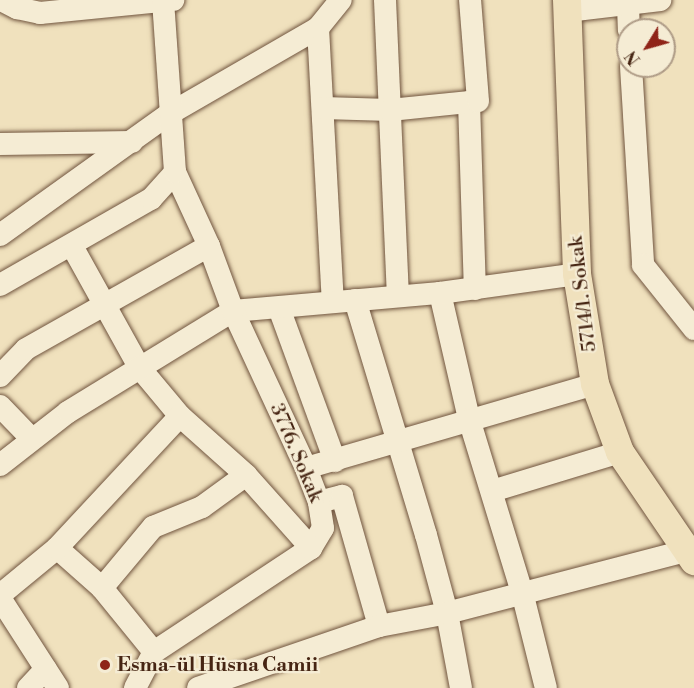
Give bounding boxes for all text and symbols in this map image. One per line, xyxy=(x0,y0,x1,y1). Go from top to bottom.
north arrow xyxy=(616,18,676,78)
text: N xyxy=(621,47,645,69)
street label: 5714/1. Sokak xyxy=(564,235,602,353)
street label: 3776. Sokak xyxy=(264,400,328,506)
place label: Esma-ül Hüsna Camii xyxy=(117,653,318,677)
marker: Esma-ül Hüsna Camii xyxy=(98,658,112,672)

